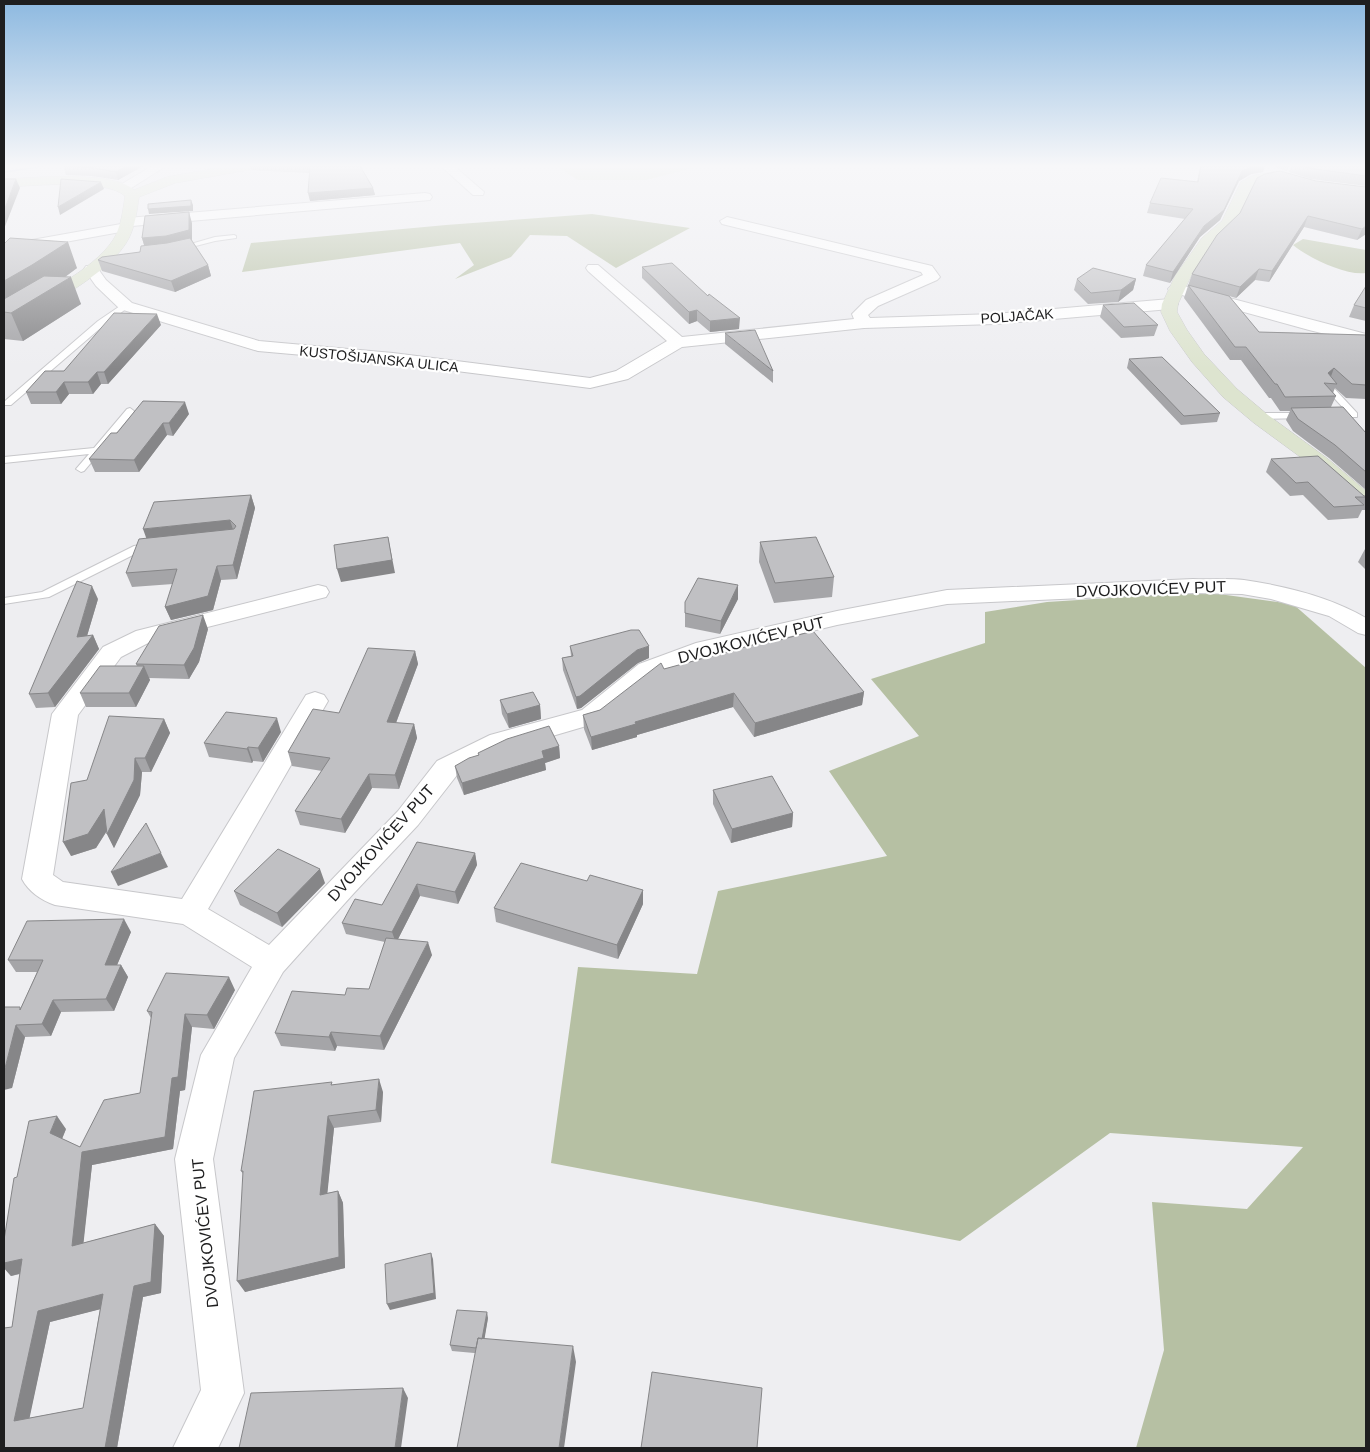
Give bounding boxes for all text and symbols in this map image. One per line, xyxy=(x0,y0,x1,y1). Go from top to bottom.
street label: POLJAČAK xyxy=(980,305,1055,327)
street label: KUSTOŠIJANSKA ULICA xyxy=(299,343,460,375)
street label: DVOJKOVIĆEV PUT xyxy=(1076,577,1227,600)
street label: DVOJKOVIĆEV PUT xyxy=(676,613,826,666)
street label: DVOJKOVIĆEV PUT xyxy=(324,781,438,905)
street label: DVOJKOVIĆEV PUT xyxy=(188,1157,221,1309)

